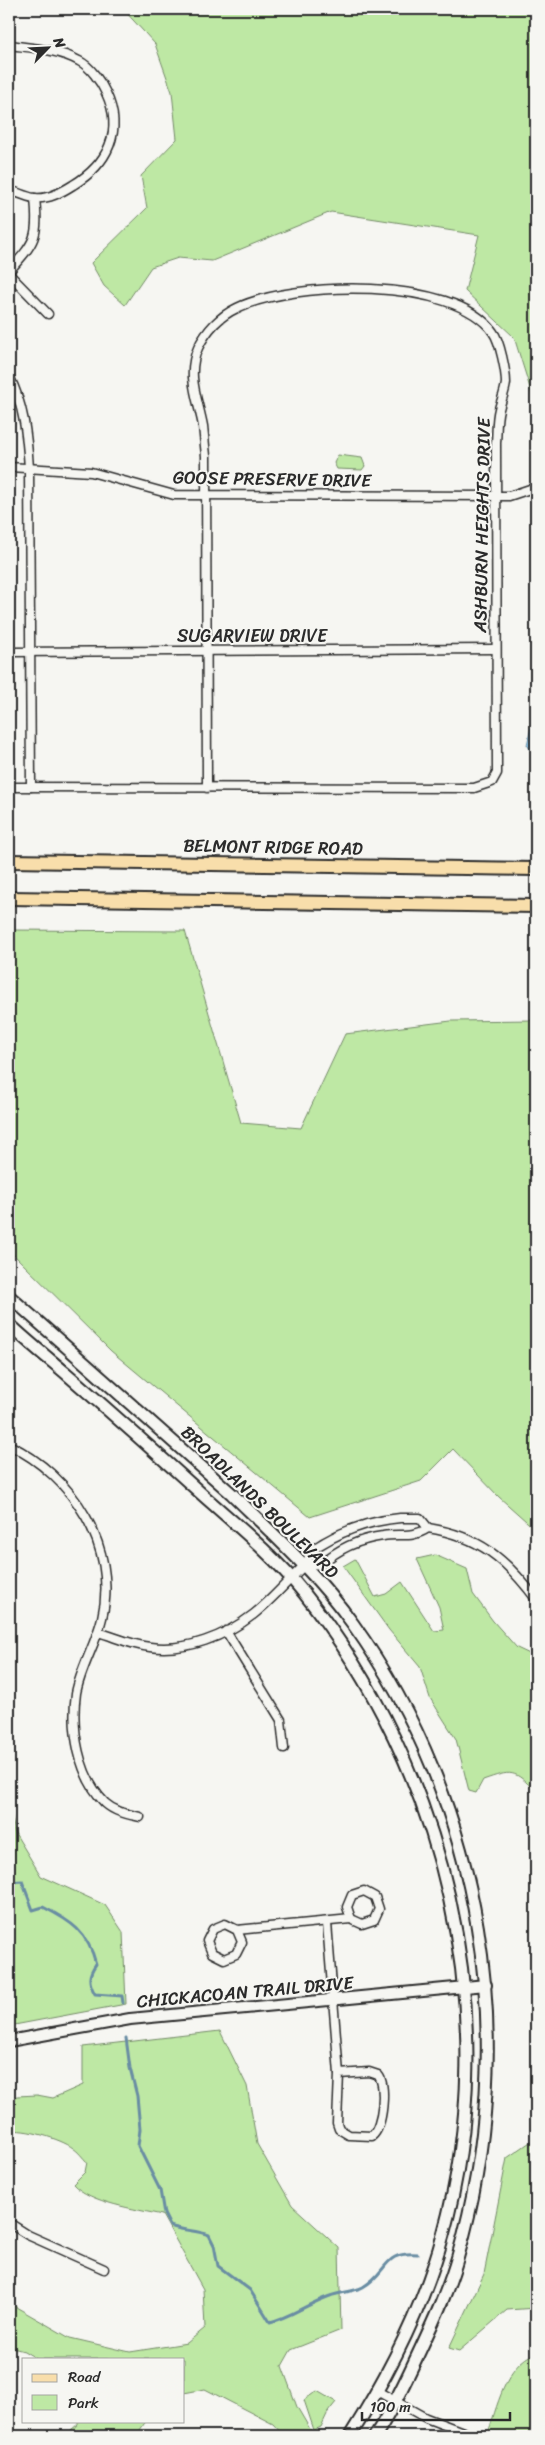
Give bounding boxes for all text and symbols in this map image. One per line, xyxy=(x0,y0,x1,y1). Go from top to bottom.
north arrow xyxy=(22,22,72,72)
text: N xyxy=(46,32,73,53)
street label: ASHBURN HEIGHTS DRIVE xyxy=(464,416,500,634)
street label: GOOSE PRESERVE DRIVE xyxy=(173,461,372,497)
street label: SUGARVIEW DRIVE xyxy=(177,620,328,652)
street label: BELMONT RIDGE ROAD xyxy=(183,829,363,865)
street label: BROADLANDS BOULEVARD xyxy=(173,1417,347,1587)
street label: CHICKACOAN TRAIL DRIVE xyxy=(135,1967,356,2017)
legend xyxy=(22,2358,185,2422)
text: Road xyxy=(68,2364,101,2390)
text: Park xyxy=(68,2390,99,2416)
scale bar xyxy=(362,2390,510,2422)
text: 100 m xyxy=(370,2394,411,2420)

